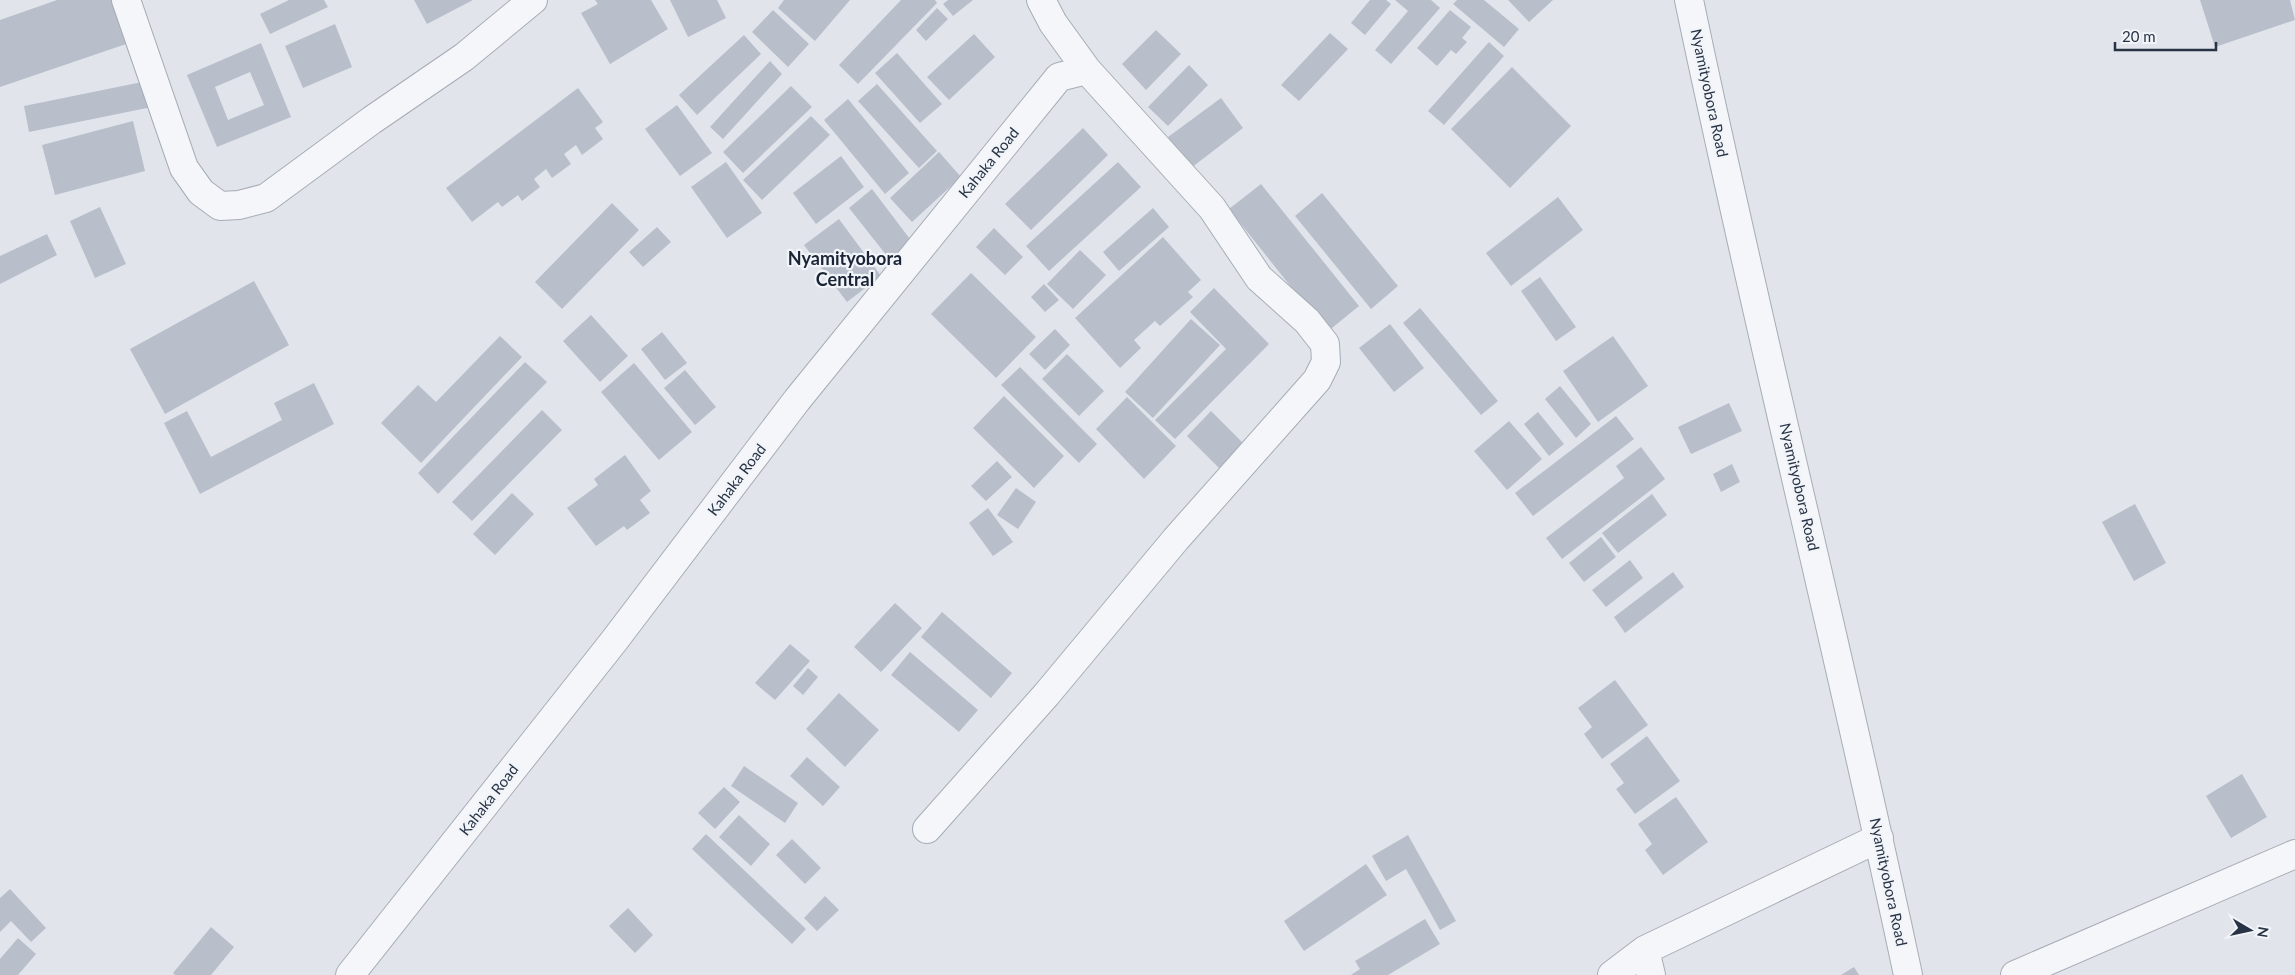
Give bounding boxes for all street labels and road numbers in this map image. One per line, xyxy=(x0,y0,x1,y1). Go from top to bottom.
street label: Nyamityobora Road xyxy=(1688,27,1732,158)
street label: Kahaka Road xyxy=(954,124,1022,201)
street label: Nyamityobora Road xyxy=(1777,421,1823,552)
street label: Kahaka Road xyxy=(703,440,769,519)
street label: Kahaka Road xyxy=(455,760,522,839)
street label: Nyamityobora Road xyxy=(1867,816,1911,947)

